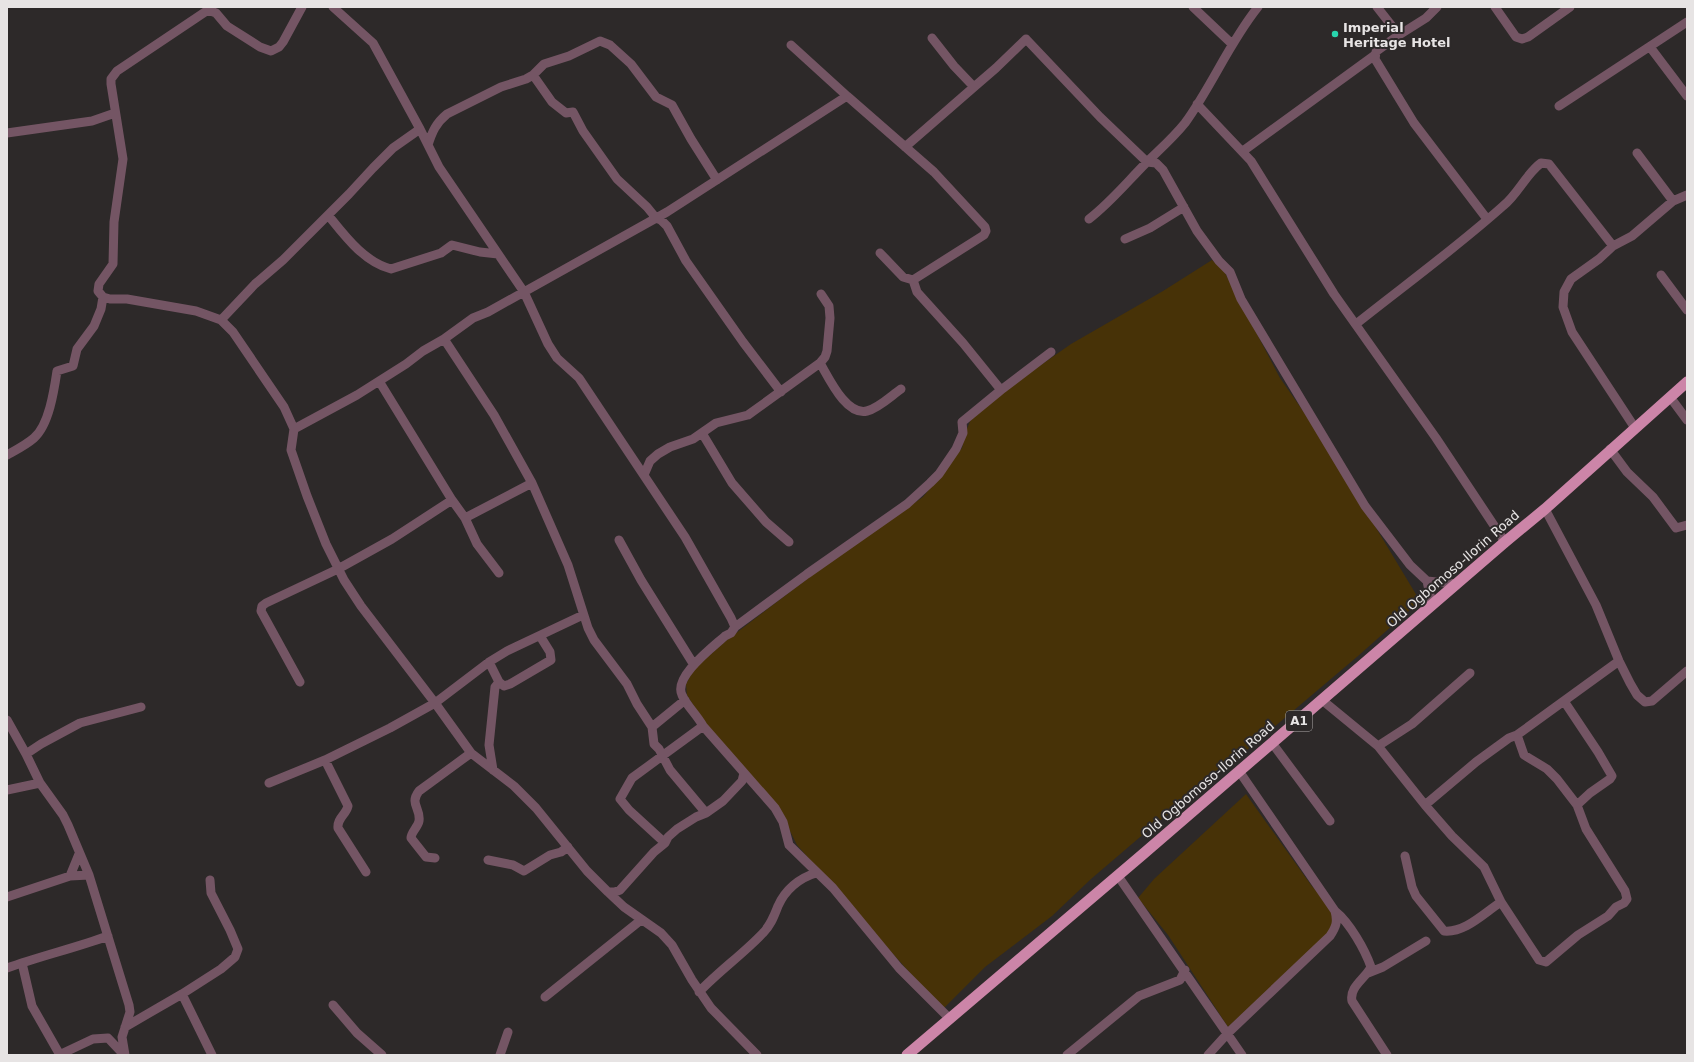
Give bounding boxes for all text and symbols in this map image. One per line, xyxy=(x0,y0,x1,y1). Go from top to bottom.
place label: Imperial Heritage Hotel xyxy=(1343,20,1451,50)
marker: Imperial Heritage Hotel xyxy=(1330,29,1340,39)
street label: Old Ogbomoso-Ilorin Road xyxy=(1384,507,1522,631)
road number: A1 xyxy=(1286,711,1312,731)
street label: Old Ogbomoso-Ilorin Road xyxy=(1139,718,1277,842)

